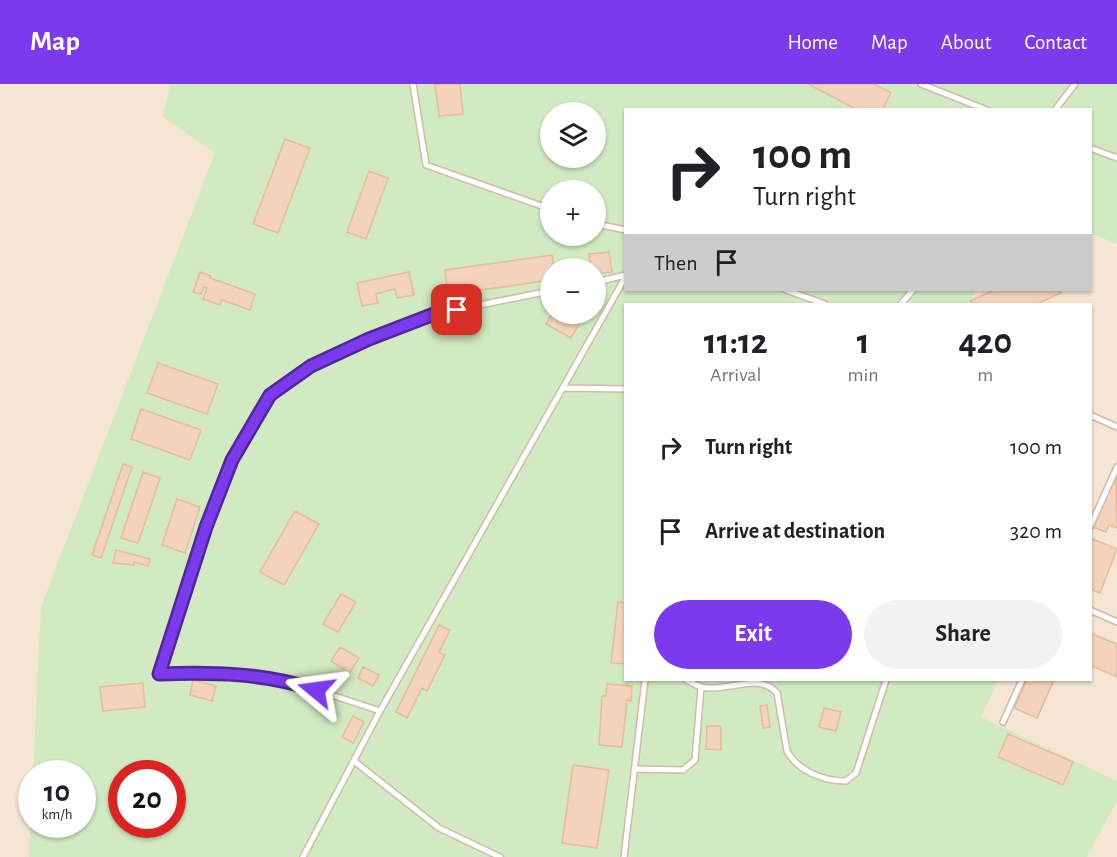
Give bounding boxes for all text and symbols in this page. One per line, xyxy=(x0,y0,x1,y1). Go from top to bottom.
text: Map xyxy=(30,28,80,56)
text: Home xyxy=(787,32,838,53)
text: Map xyxy=(871,32,908,53)
text: About xyxy=(941,32,991,53)
text: Contact xyxy=(1024,32,1087,53)
map controls xyxy=(540,102,606,324)
button: layers xyxy=(540,102,606,168)
icon: right xyxy=(654,132,732,210)
text: 100 m xyxy=(753,134,852,176)
button: + xyxy=(540,180,606,246)
text: Turn right xyxy=(753,183,856,210)
icon: arrive xyxy=(710,246,743,279)
text: Then xyxy=(654,252,698,274)
button: − xyxy=(540,258,606,324)
pin xyxy=(431,284,482,335)
icon: arrive xyxy=(440,293,473,326)
text: 11:12 xyxy=(704,324,768,360)
text: 1 xyxy=(857,324,870,360)
text: 420 xyxy=(958,324,1012,360)
text: Arrival xyxy=(710,365,761,385)
text: min xyxy=(848,365,879,385)
text: m xyxy=(977,365,993,385)
icon: right xyxy=(654,431,687,464)
text: Turn right xyxy=(705,436,792,458)
text: 100 m xyxy=(1010,436,1062,458)
icon: arrive xyxy=(654,515,687,548)
text: Arrive at destination xyxy=(705,520,885,542)
text: 320 m xyxy=(1010,520,1062,542)
button: Exit xyxy=(654,600,852,669)
button: Share xyxy=(864,600,1062,669)
position arrow xyxy=(284,658,348,722)
speed limit sign: 20 xyxy=(108,760,186,838)
text: 10 xyxy=(44,777,70,807)
text: km/h xyxy=(42,807,72,822)

